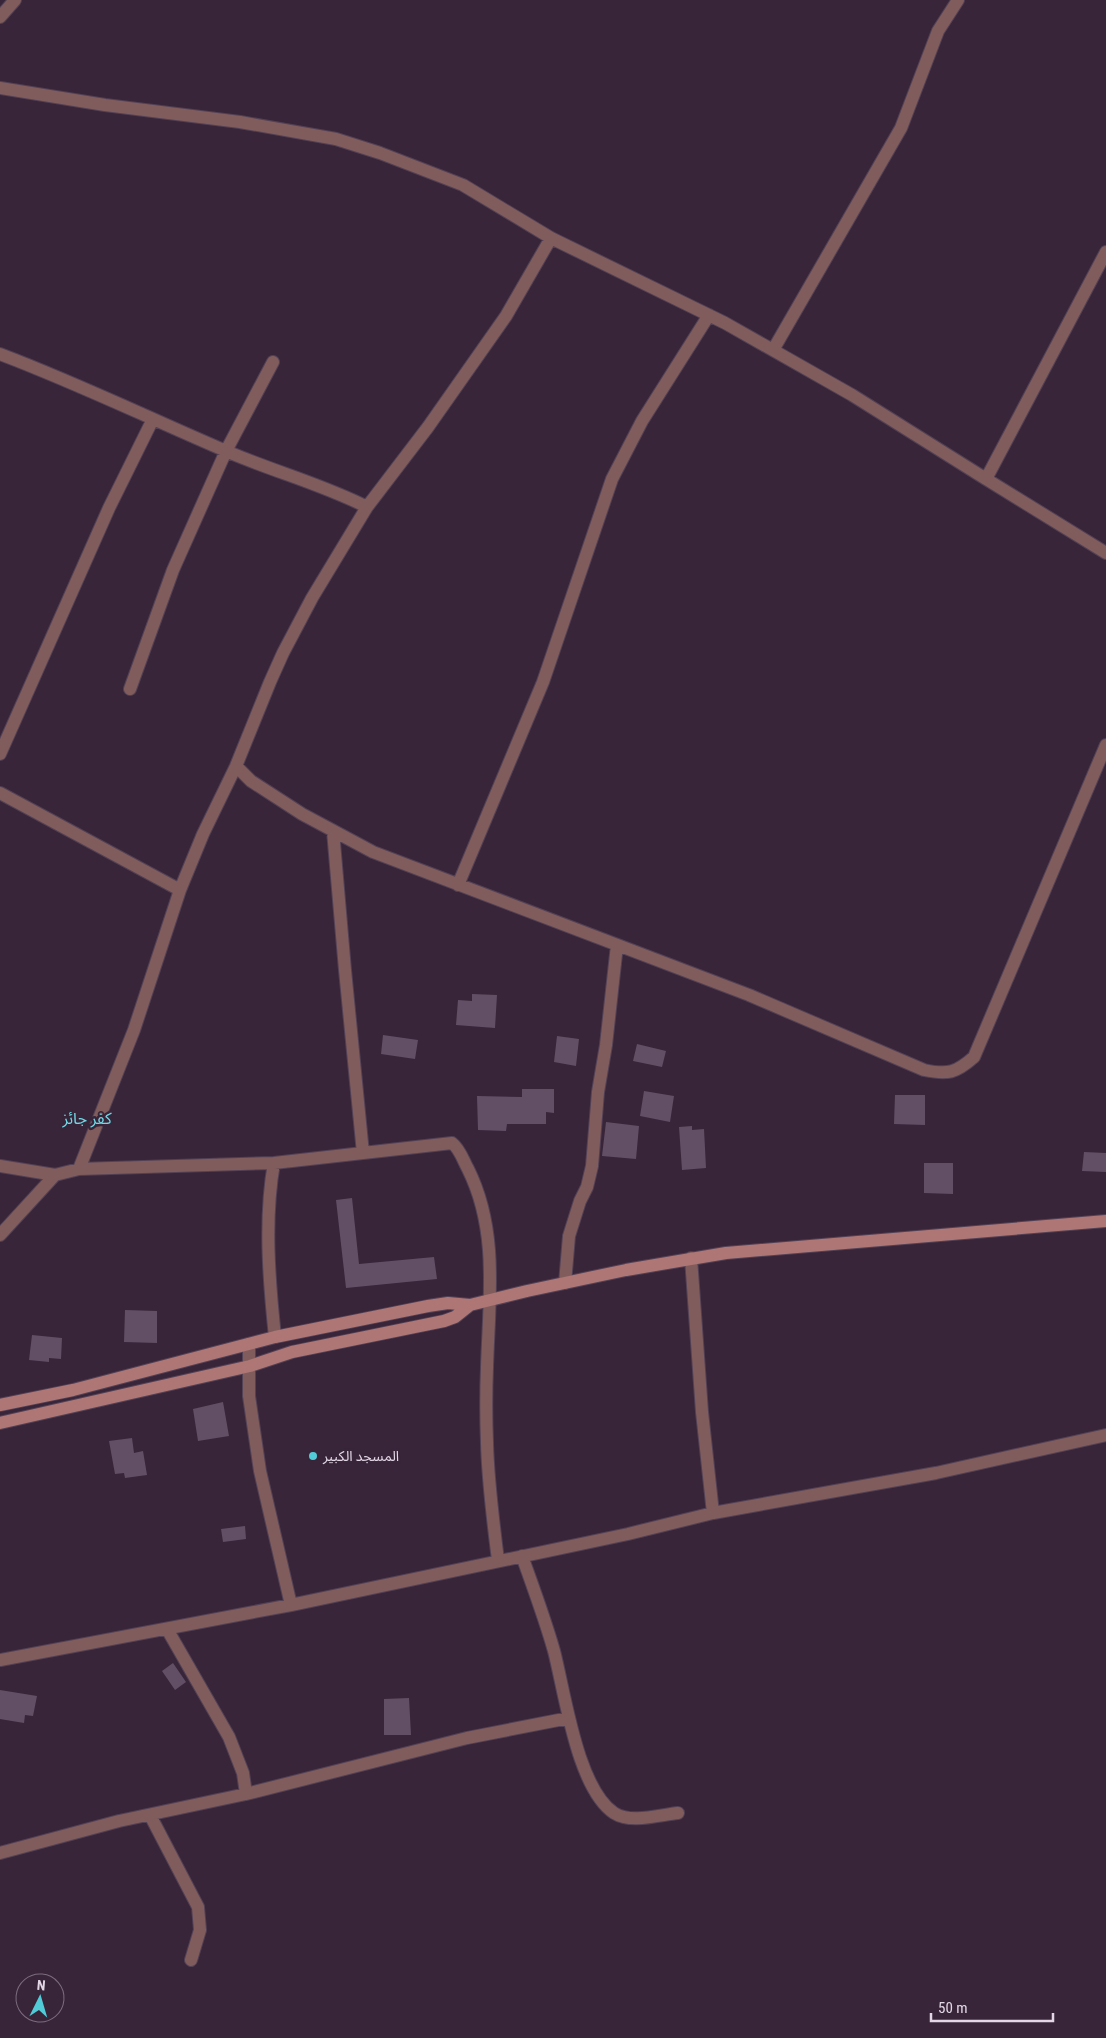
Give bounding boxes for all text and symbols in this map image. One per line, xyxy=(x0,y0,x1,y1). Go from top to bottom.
district label: كفر جائز xyxy=(61,1109,112,1128)
place label: المسجد الكبير xyxy=(322,1448,399,1465)
marker: المسجد الكبير xyxy=(307,1450,319,1462)
north arrow xyxy=(15,1973,65,2023)
text: N xyxy=(36,1977,46,1993)
scale bar xyxy=(931,1990,1054,2022)
text: 50 m xyxy=(938,1999,968,2017)

